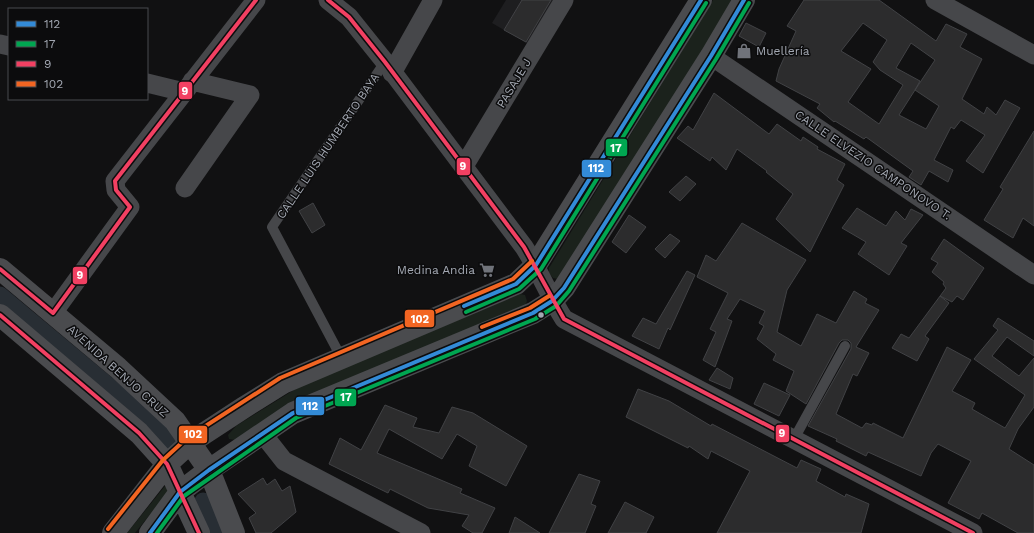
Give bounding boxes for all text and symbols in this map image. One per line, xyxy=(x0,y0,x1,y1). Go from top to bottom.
legend xyxy=(8,8,148,100)
text: 112 xyxy=(44,17,60,31)
text: 17 xyxy=(44,37,56,51)
shop icon: Muellería xyxy=(735,42,753,60)
place label: Muellería xyxy=(756,44,810,58)
street label: PASAJE J xyxy=(494,56,534,110)
text: 9 xyxy=(44,57,51,71)
street label: CALLE LUIS HUMBERTO BAYA xyxy=(274,70,382,222)
text: 102 xyxy=(44,77,63,91)
line badge: 9 xyxy=(178,81,193,100)
text: 9 xyxy=(182,85,189,98)
street label: CALLE ELVEZIO CAMPONOVO T. xyxy=(792,107,954,223)
line badge: 17 xyxy=(605,138,628,157)
text: 17 xyxy=(610,142,622,155)
line badge: 9 xyxy=(456,157,471,176)
line badge: 112 xyxy=(581,159,612,178)
text: 9 xyxy=(460,160,467,173)
text: 112 xyxy=(588,162,604,175)
supermarket icon: Medina Andia xyxy=(478,261,496,279)
place label: Medina Andia xyxy=(397,263,475,277)
line badge: 9 xyxy=(72,266,88,285)
text: 9 xyxy=(77,269,84,282)
line badge: 102 xyxy=(404,309,435,328)
unlabelled marker xyxy=(536,310,546,320)
text: 102 xyxy=(411,313,430,326)
street label: AVENIDA BENJO CRUZ xyxy=(65,322,171,420)
line badge: 17 xyxy=(334,388,357,407)
text: 17 xyxy=(340,391,352,404)
line badge: 112 xyxy=(295,396,325,416)
text: 112 xyxy=(302,400,318,413)
line badge: 9 xyxy=(775,424,790,443)
line badge: 102 xyxy=(178,425,208,444)
text: 9 xyxy=(779,427,786,440)
text: 102 xyxy=(184,428,203,441)

